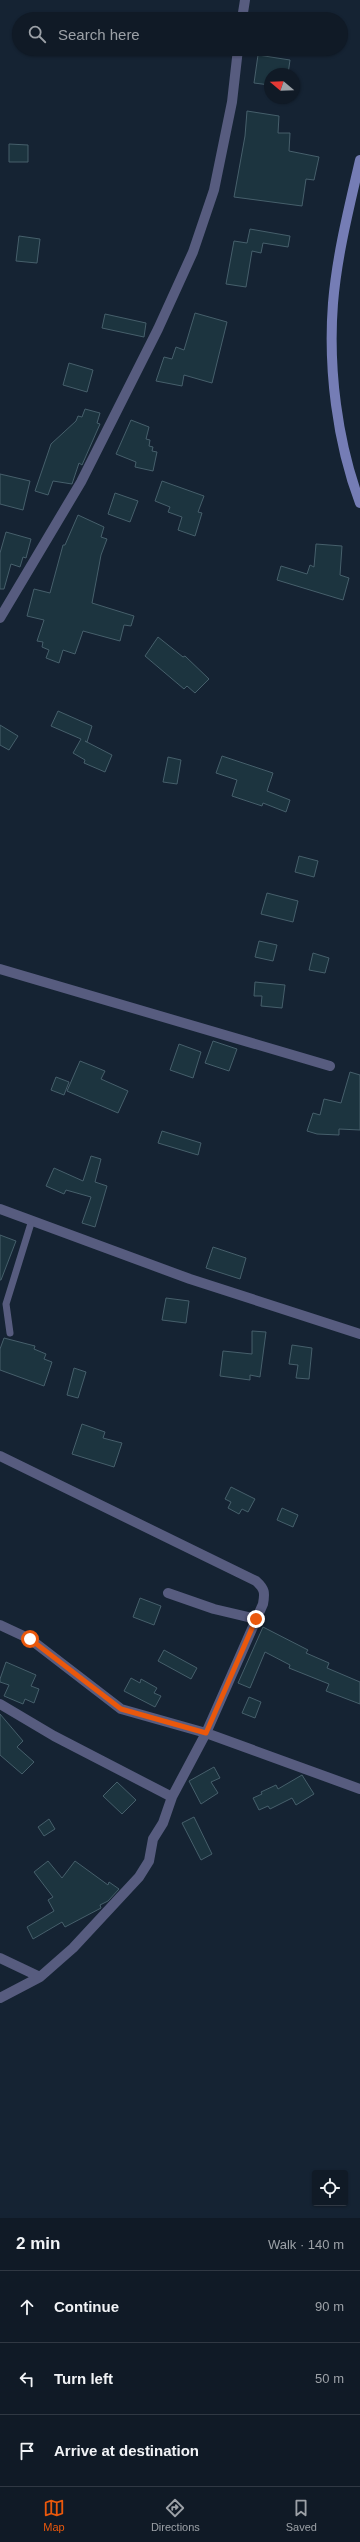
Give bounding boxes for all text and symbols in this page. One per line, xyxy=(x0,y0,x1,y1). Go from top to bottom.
search box xyxy=(12,12,348,56)
icon: search xyxy=(26,23,48,45)
text: Search here xyxy=(58,26,140,43)
north arrow xyxy=(264,68,300,104)
route end xyxy=(247,1610,265,1628)
route start xyxy=(21,1630,39,1648)
map controls xyxy=(312,2170,348,2206)
button: locate xyxy=(312,2170,348,2206)
text: 2 min xyxy=(16,2234,60,2253)
text: Walk · 140 m xyxy=(268,2237,344,2252)
icon: ahead xyxy=(16,2296,38,2318)
text: Continue xyxy=(54,2298,119,2315)
text: 90 m xyxy=(315,2299,344,2314)
icon: left xyxy=(16,2368,38,2390)
text: Turn left xyxy=(54,2370,113,2387)
text: 50 m xyxy=(315,2371,344,2386)
icon: arrive xyxy=(16,2440,38,2462)
text: Arrive at destination xyxy=(54,2442,199,2459)
tab: Map xyxy=(43,2497,65,2533)
tab: Directions xyxy=(151,2497,200,2533)
tab: Saved xyxy=(286,2497,317,2533)

